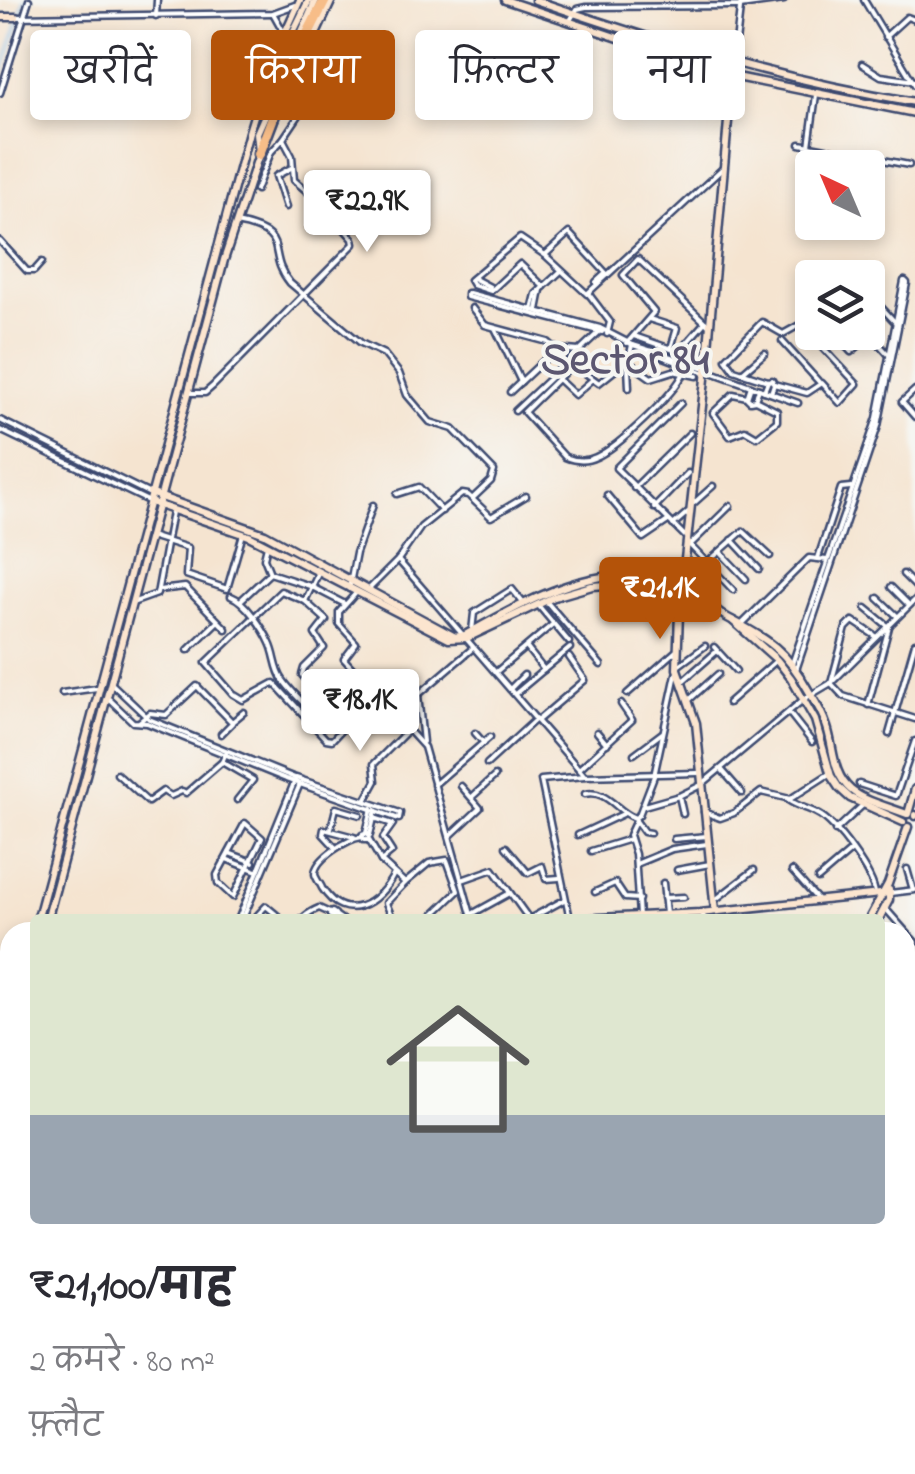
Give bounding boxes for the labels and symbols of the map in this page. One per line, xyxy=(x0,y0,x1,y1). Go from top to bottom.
north arrow xyxy=(795,150,885,240)
pin: ₹22.9K xyxy=(286,170,448,255)
district label: Sector 84 xyxy=(541,329,710,395)
pin: ₹21.1K xyxy=(579,557,741,642)
pin: ₹18.1K xyxy=(279,669,441,754)

